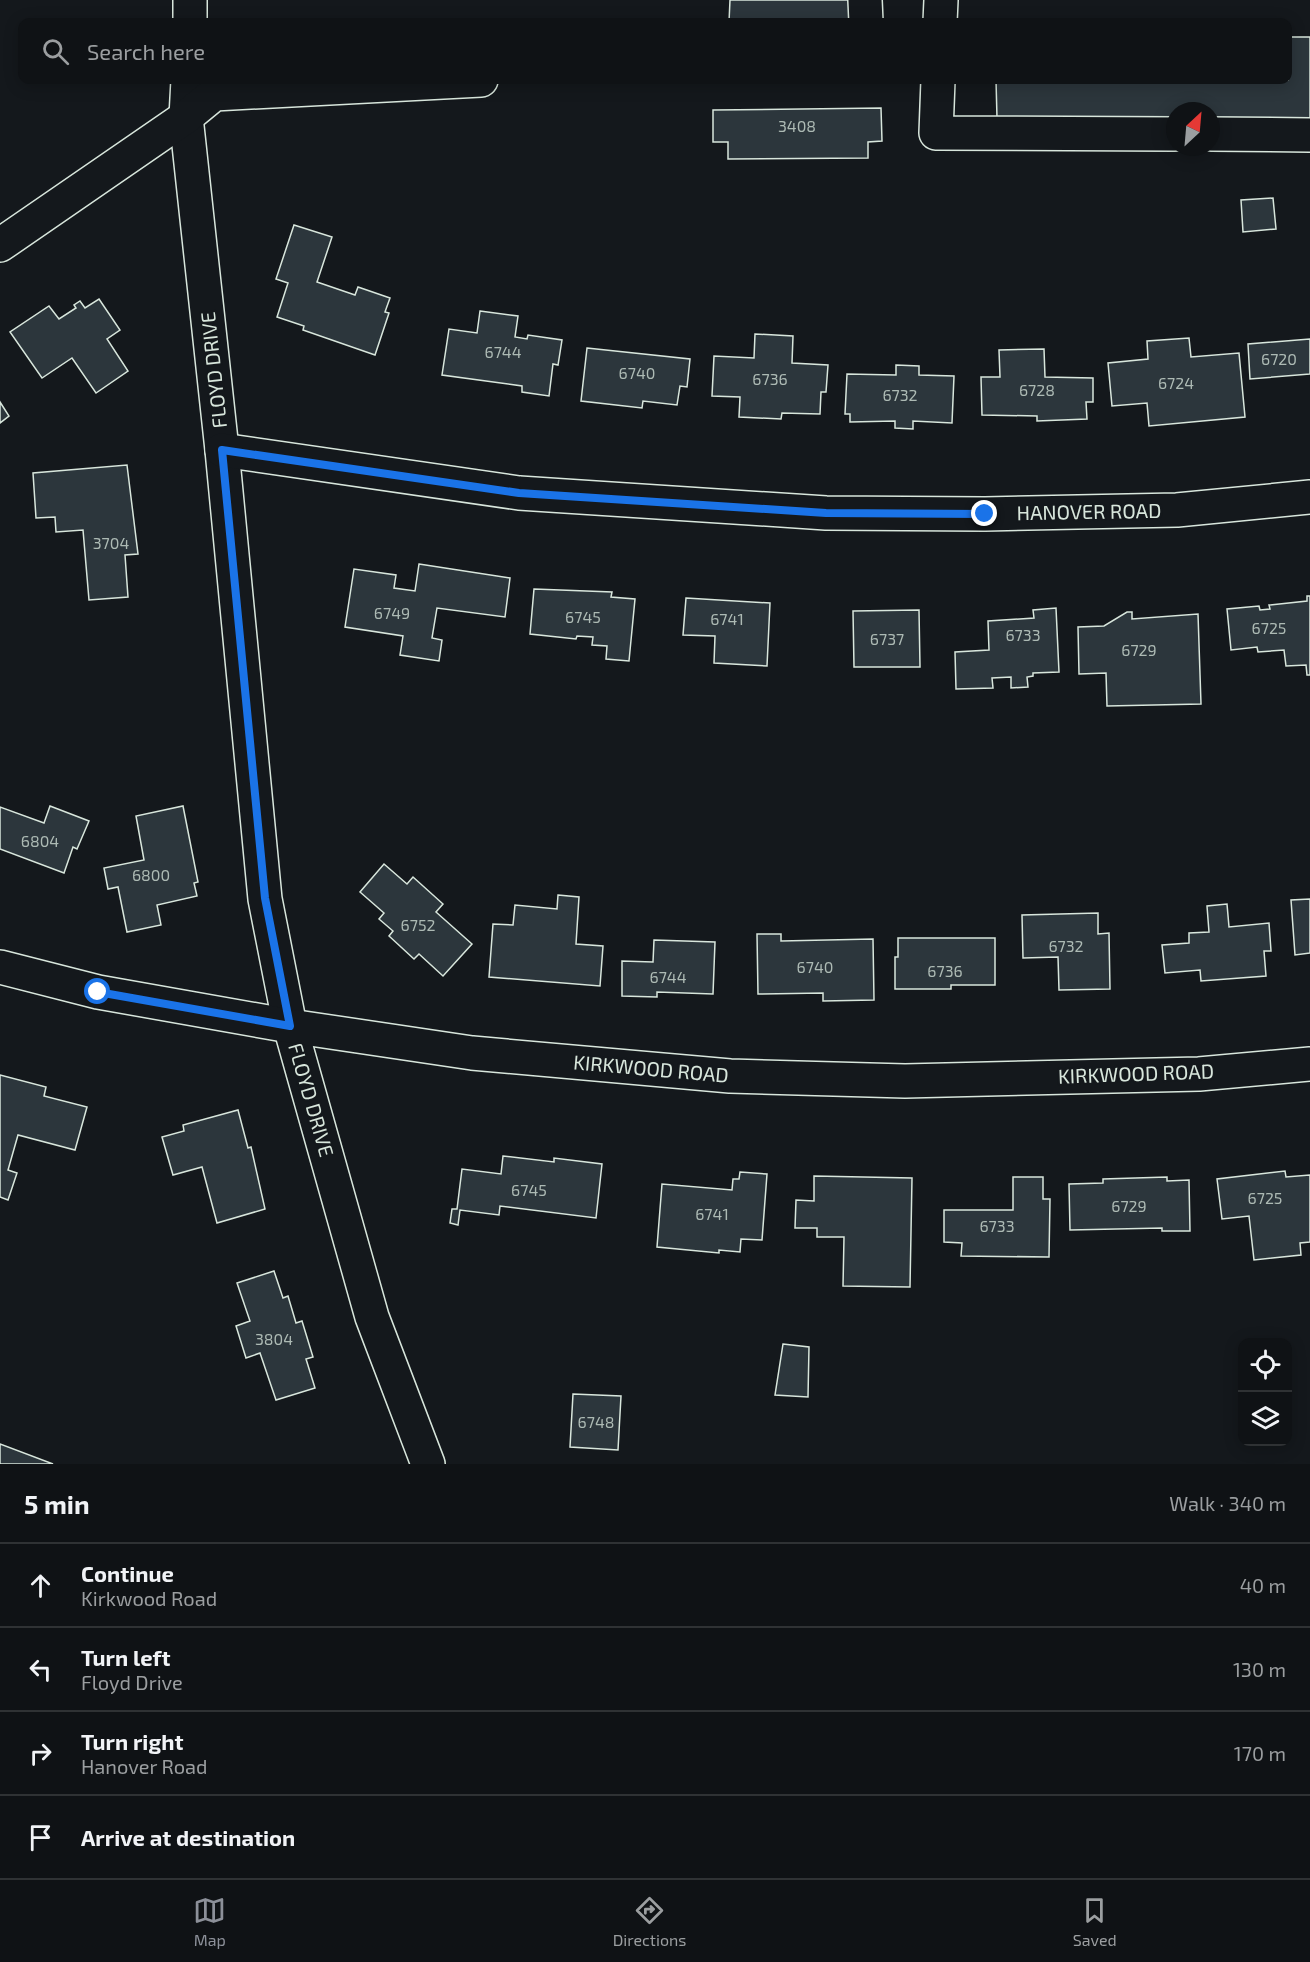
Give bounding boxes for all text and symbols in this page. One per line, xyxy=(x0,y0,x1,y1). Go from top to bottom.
search box xyxy=(18,18,1292,84)
icon: search xyxy=(39,35,72,68)
text: Search here xyxy=(87,38,205,64)
north arrow xyxy=(1166,102,1220,156)
house number: 3408 xyxy=(778,116,816,135)
street label: FLOYD DRIVE xyxy=(195,311,231,430)
house number: 6744 xyxy=(484,342,522,361)
house number: 6720 xyxy=(1261,349,1297,368)
house number: 6740 xyxy=(619,363,655,382)
house number: 6736 xyxy=(752,369,788,388)
house number: 6724 xyxy=(1158,373,1194,392)
house number: 6728 xyxy=(1019,380,1055,399)
house number: 6732 xyxy=(882,385,918,404)
street label: HANOVER ROAD xyxy=(1016,498,1162,524)
route end xyxy=(971,500,997,526)
house number: 3704 xyxy=(93,533,129,552)
house number: 6749 xyxy=(374,603,410,622)
house number: 6745 xyxy=(565,607,601,626)
house number: 6741 xyxy=(710,609,744,628)
house number: 6725 xyxy=(1252,618,1286,637)
house number: 6733 xyxy=(1005,625,1041,644)
house number: 6737 xyxy=(870,629,904,648)
house number: 6729 xyxy=(1121,640,1157,659)
house number: 6804 xyxy=(21,831,59,850)
house number: 6800 xyxy=(132,865,170,884)
house number: 6752 xyxy=(401,915,435,934)
house number: 6732 xyxy=(1048,936,1084,955)
house number: 6740 xyxy=(797,957,833,976)
house number: 6736 xyxy=(927,961,963,980)
house number: 6744 xyxy=(649,967,687,986)
route start xyxy=(84,978,110,1004)
street label: FLOYD DRIVE xyxy=(284,1040,340,1159)
street label: KIRKWOOD ROAD xyxy=(572,1049,730,1087)
street label: KIRKWOOD ROAD xyxy=(1058,1058,1214,1088)
house number: 6745 xyxy=(511,1180,547,1199)
house number: 6725 xyxy=(1248,1188,1282,1207)
house number: 6729 xyxy=(1111,1196,1147,1215)
house number: 6741 xyxy=(695,1204,729,1223)
house number: 6733 xyxy=(979,1216,1015,1235)
house number: 3804 xyxy=(255,1329,293,1348)
map controls xyxy=(1238,1338,1292,1446)
button: locate xyxy=(1238,1338,1292,1392)
button: layers xyxy=(1238,1392,1292,1446)
house number: 6748 xyxy=(578,1412,614,1431)
text: 5 min xyxy=(24,1488,90,1519)
text: Walk · 340 m xyxy=(1169,1491,1286,1515)
text: Continue xyxy=(81,1560,174,1586)
icon: ahead xyxy=(24,1569,57,1602)
text: 40 m xyxy=(1240,1573,1286,1597)
text: Kirkwood Road xyxy=(81,1586,217,1610)
text: Turn left xyxy=(81,1644,170,1670)
icon: left xyxy=(24,1653,57,1686)
text: 130 m xyxy=(1233,1657,1286,1681)
text: Floyd Drive xyxy=(81,1670,183,1694)
text: Turn right xyxy=(81,1728,183,1754)
icon: right xyxy=(24,1737,57,1770)
text: 170 m xyxy=(1234,1741,1286,1765)
text: Hanover Road xyxy=(81,1754,208,1778)
icon: arrive xyxy=(24,1821,57,1854)
text: Arrive at destination xyxy=(81,1824,295,1850)
tab: Map xyxy=(193,1894,226,1949)
tab: Directions xyxy=(613,1894,686,1949)
tab: Saved xyxy=(1073,1894,1117,1949)

